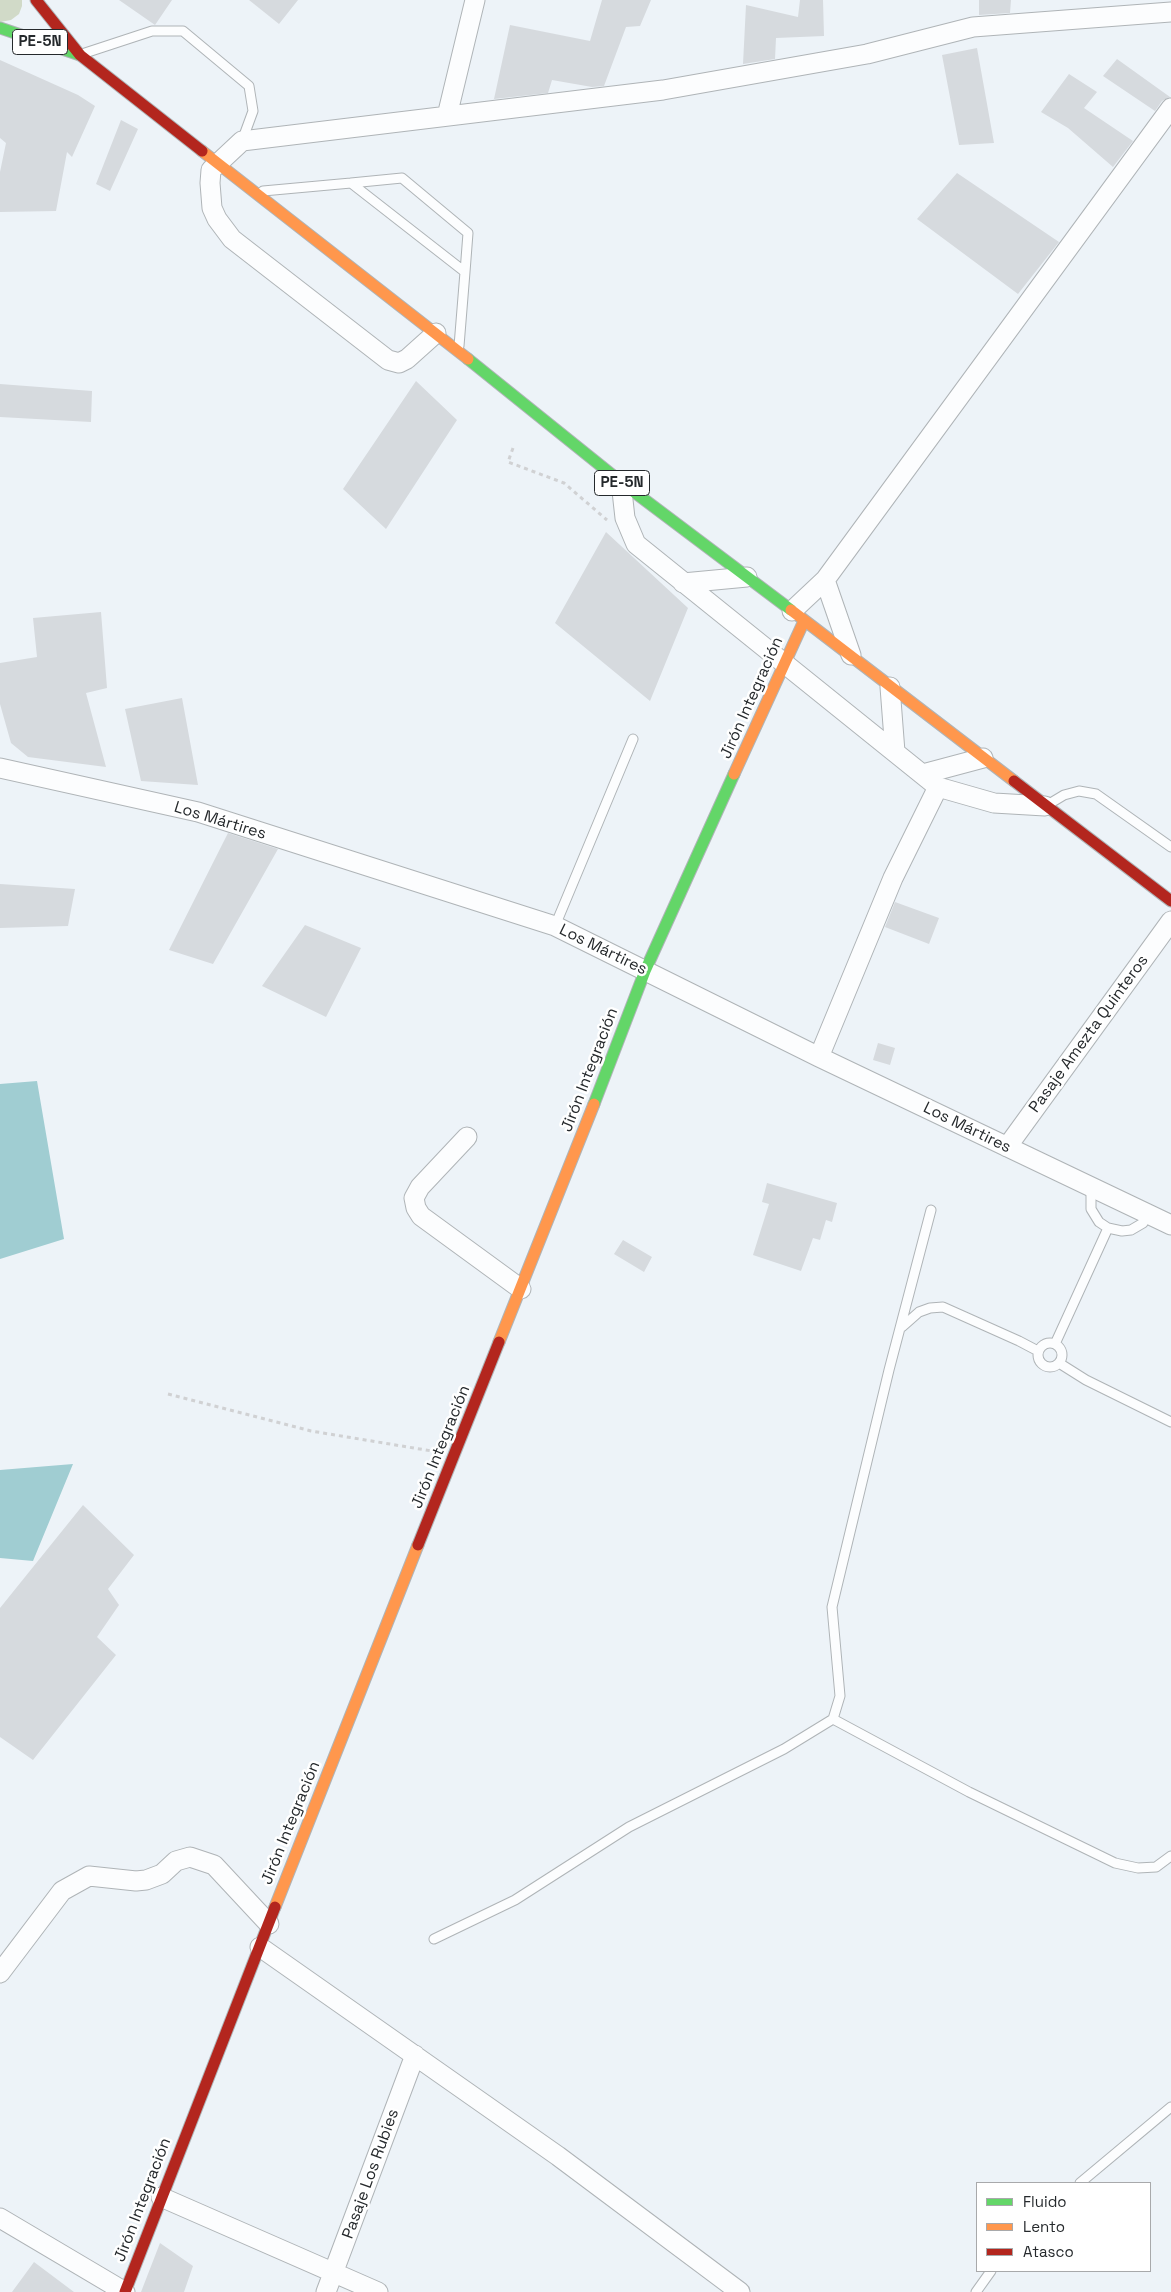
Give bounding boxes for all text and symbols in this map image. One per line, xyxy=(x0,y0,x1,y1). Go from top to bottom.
road number: PE-5N xyxy=(12,30,68,54)
road number: PE-5N xyxy=(594,470,650,496)
street label: Jirón Integración xyxy=(717,634,787,762)
street label: Los Mártires xyxy=(172,798,268,844)
street label: Los Mártires xyxy=(556,921,650,979)
street label: Pasaje Amezta Quinteros xyxy=(1025,951,1153,1117)
street label: Jirón Integración xyxy=(558,1005,622,1135)
street label: Los Mártires xyxy=(920,1099,1014,1157)
street label: Jirón Integración xyxy=(408,1383,474,1511)
street label: Jirón Integración xyxy=(258,1759,324,1887)
street label: Pasaje Los Rubies xyxy=(339,2106,403,2242)
street label: Jirón Integración xyxy=(111,2135,175,2265)
legend xyxy=(976,2182,1151,2272)
text: Fluido xyxy=(1023,2192,1067,2211)
text: Lento xyxy=(1023,2217,1065,2236)
text: Atasco xyxy=(1023,2242,1074,2261)

